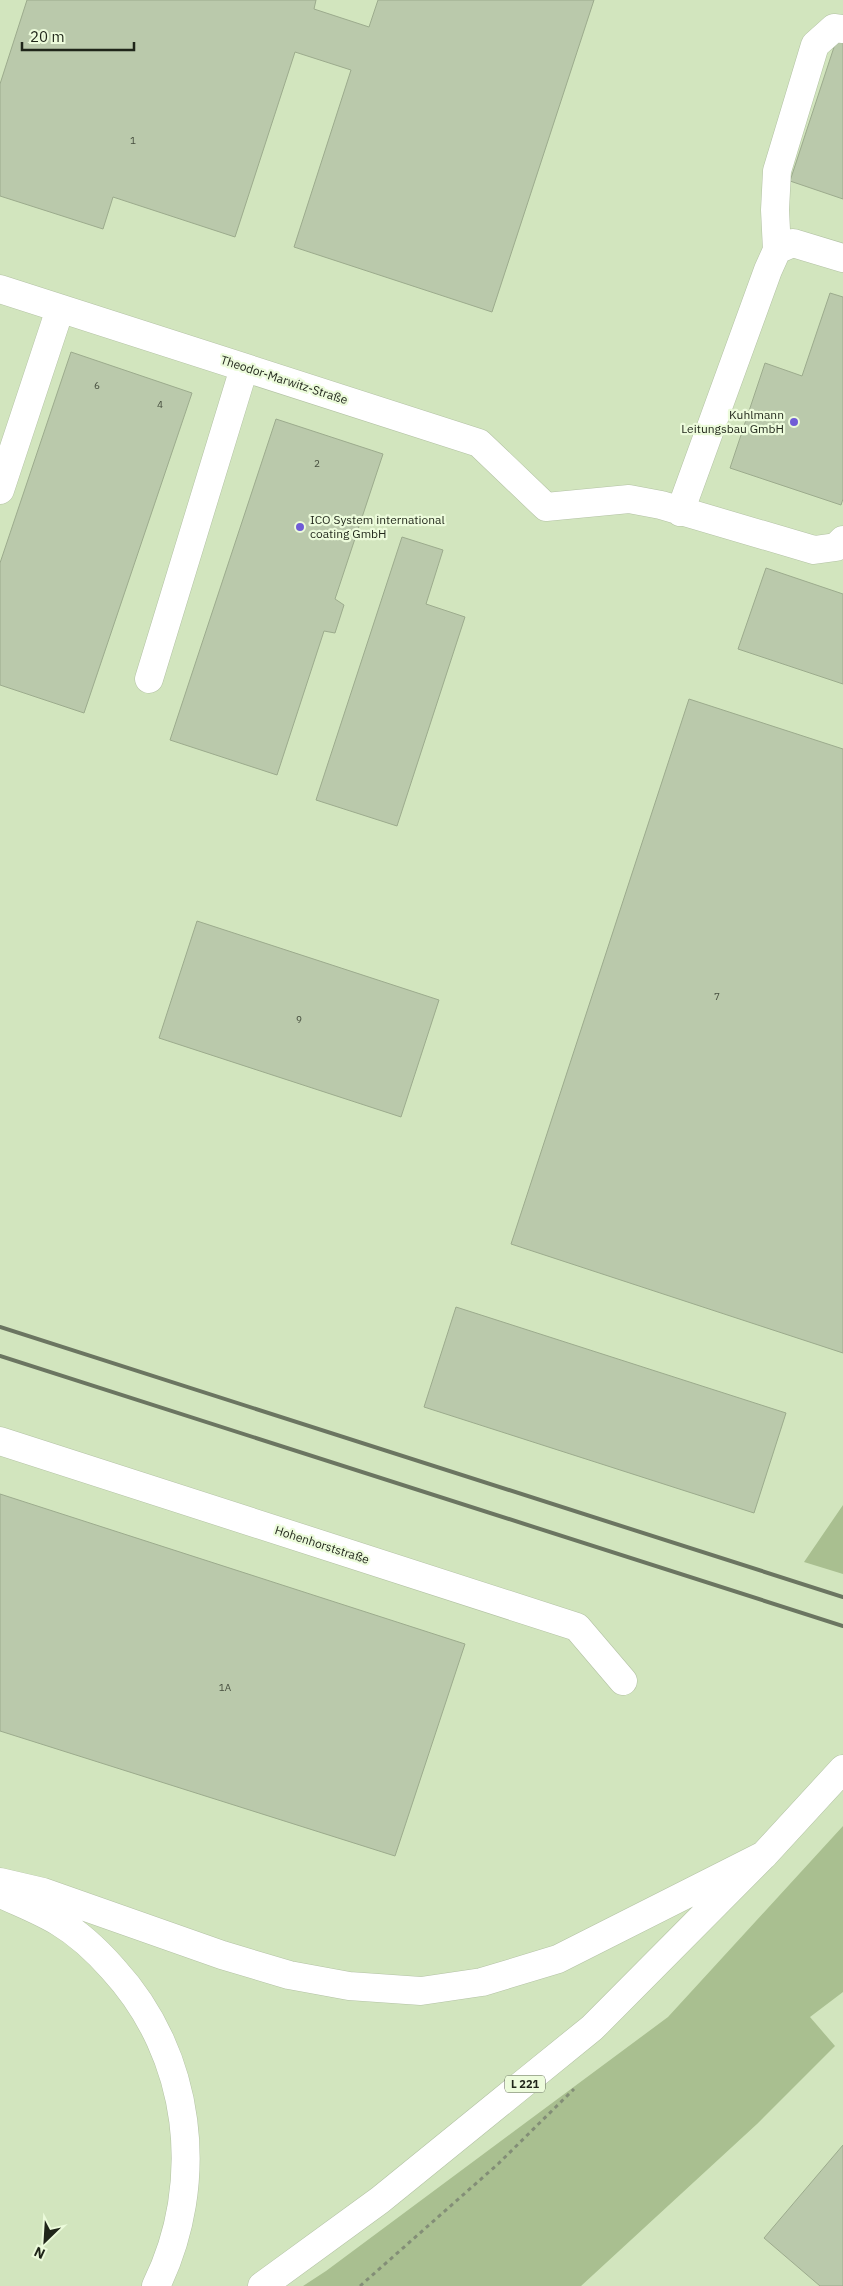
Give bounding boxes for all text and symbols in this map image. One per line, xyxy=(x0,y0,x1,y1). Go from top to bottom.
scale bar xyxy=(22,20,135,52)
text: 20 m xyxy=(30,27,65,46)
house number: 1 xyxy=(130,134,136,147)
street label: Theodor-Marwitz-Straße xyxy=(219,352,350,407)
house number: 6 xyxy=(94,379,100,392)
house number: 4 xyxy=(157,398,163,411)
place label: Kuhlmann Leitungsbau GmbH xyxy=(681,407,784,436)
marker: Kuhlmann Leitungsbau GmbH xyxy=(788,416,800,428)
house number: 2 xyxy=(314,457,320,470)
place label: ICO System international coating GmbH xyxy=(310,512,445,541)
marker: ICO System international coating GmbH xyxy=(294,521,306,533)
house number: 7 xyxy=(714,990,720,1003)
house number: 9 xyxy=(296,1013,302,1026)
street label: Hohenhorststraße xyxy=(273,1522,372,1567)
house number: 1A xyxy=(219,1681,232,1694)
road number: L 221 xyxy=(505,2076,545,2092)
north arrow xyxy=(20,2216,70,2266)
text: N xyxy=(31,2242,48,2263)

